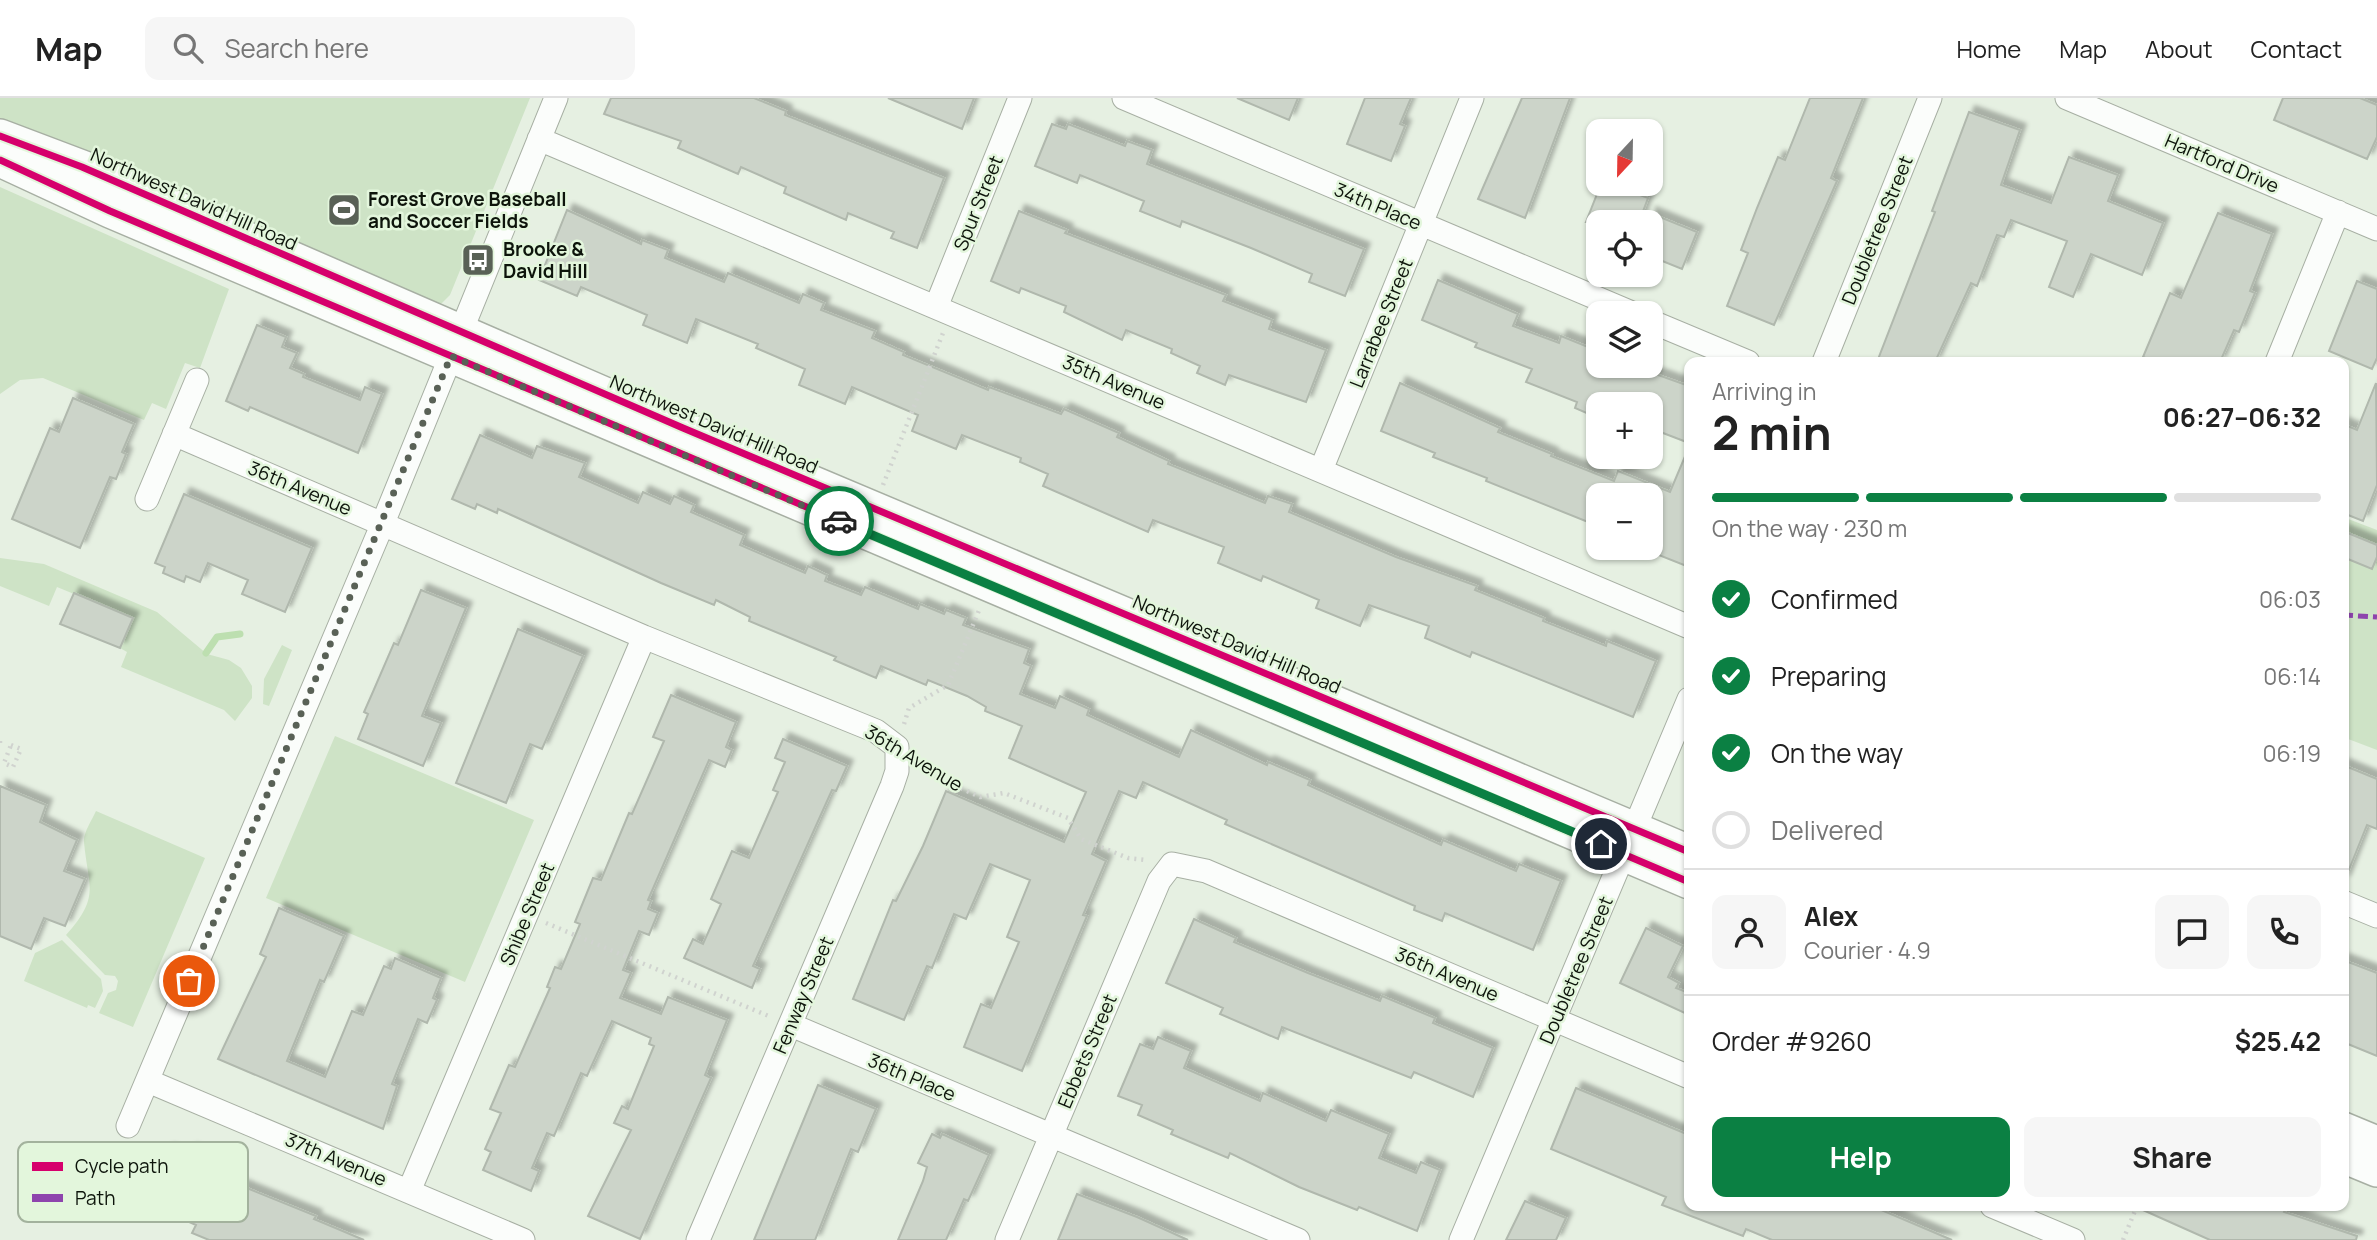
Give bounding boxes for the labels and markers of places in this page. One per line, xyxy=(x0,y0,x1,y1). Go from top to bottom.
place label: Forest Grove Baseball and Soccer Fields xyxy=(368,186,567,234)
sports icon: Forest Grove Baseball and Soccer Fields xyxy=(325,191,363,229)
place label: Brooke & David Hill xyxy=(503,236,588,284)
bus stop icon: Brooke & David Hill xyxy=(459,241,497,279)
pin xyxy=(1571,814,1631,874)
pin xyxy=(159,951,219,1011)

